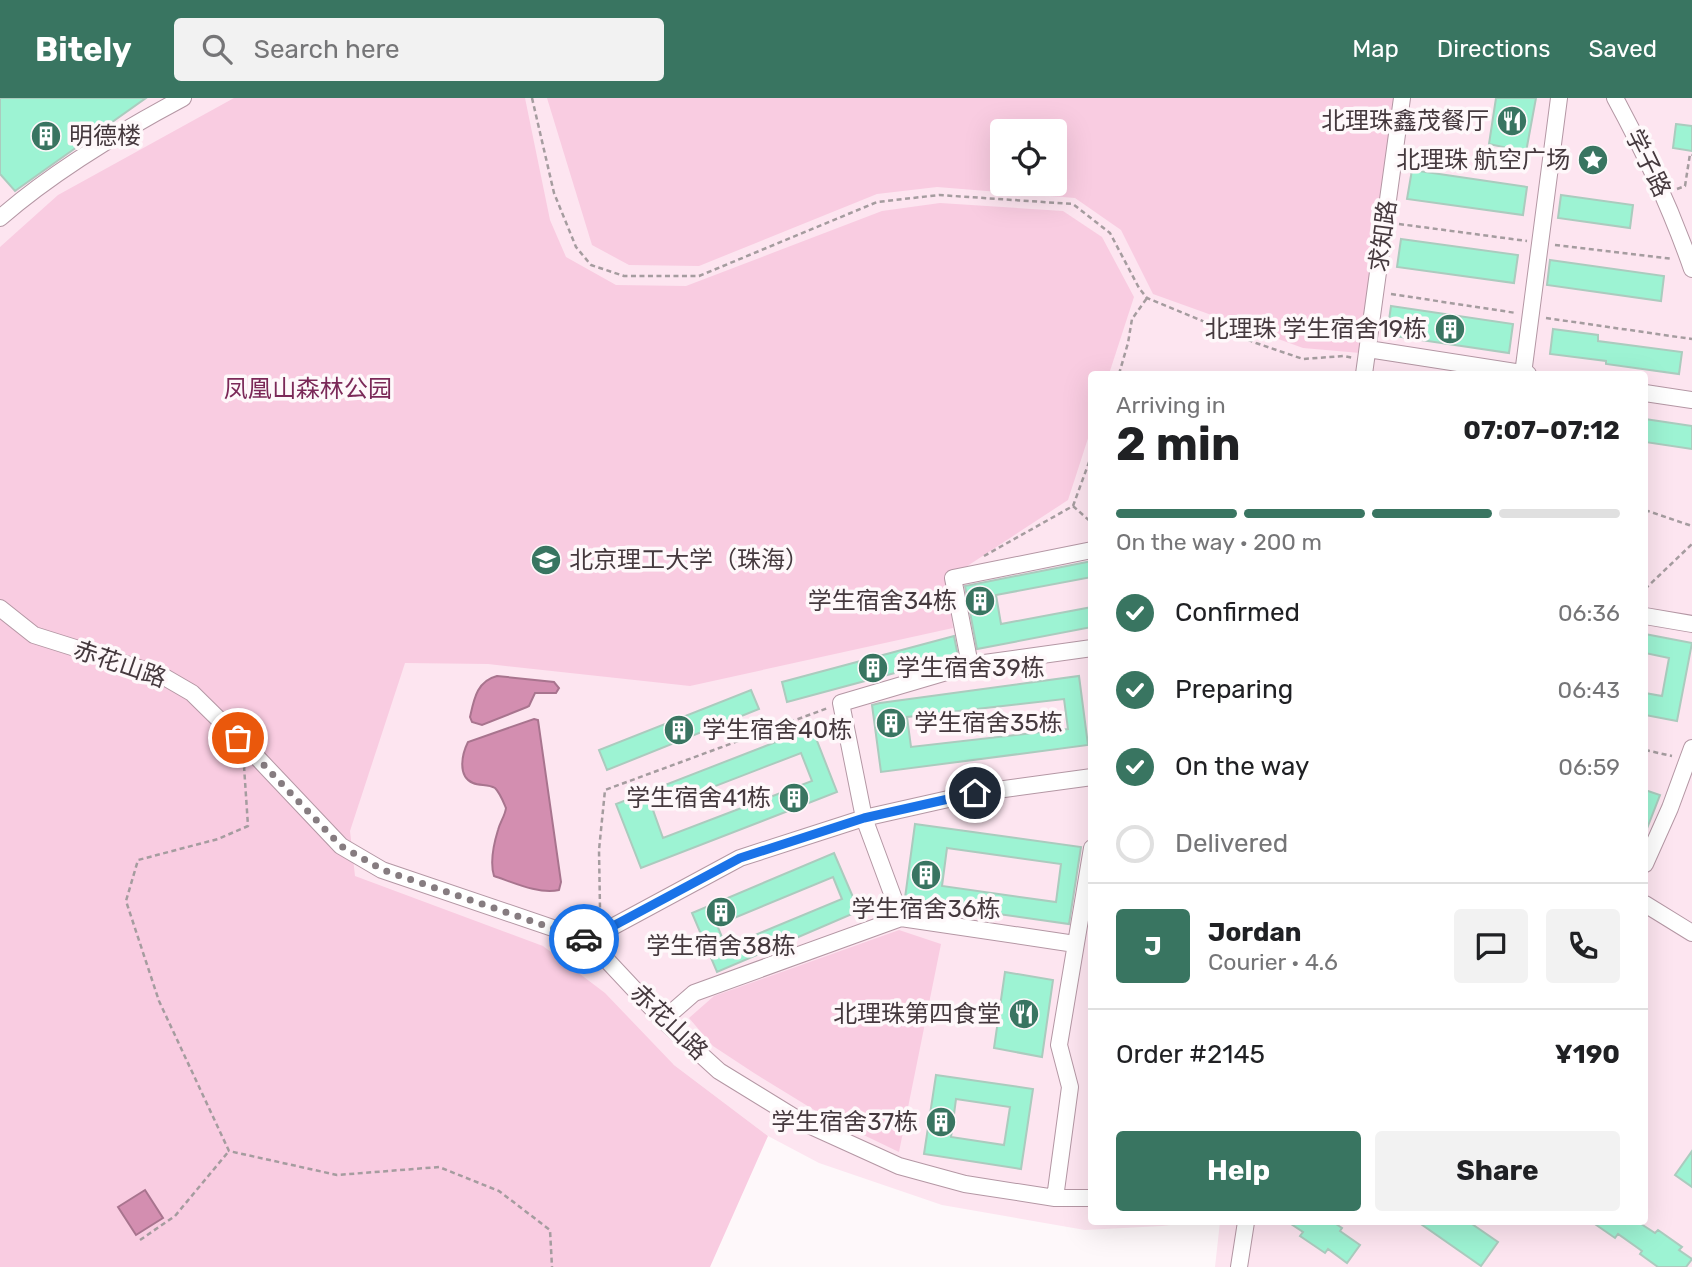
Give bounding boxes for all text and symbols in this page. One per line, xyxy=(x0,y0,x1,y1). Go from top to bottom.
search box xyxy=(174,18,664,81)
text: Bitely xyxy=(35,30,132,69)
icon: search xyxy=(198,30,236,68)
text: Search here xyxy=(254,34,400,65)
text: Map xyxy=(1352,35,1399,63)
text: Directions xyxy=(1437,35,1550,63)
text: Saved xyxy=(1588,35,1657,63)
restaurant icon: 北理珠鑫茂餐厅 xyxy=(1495,104,1529,138)
place label: 北理珠鑫茂餐厅 xyxy=(1321,107,1489,135)
building icon: 明德楼 xyxy=(29,119,63,153)
map controls xyxy=(990,119,1067,196)
button: locate xyxy=(990,119,1067,196)
place label: 明德楼 xyxy=(69,122,141,150)
street label: 学子路 xyxy=(1620,125,1676,201)
place icon: 北理珠 航空广场 xyxy=(1576,143,1610,177)
place label: 北理珠 航空广场 xyxy=(1396,146,1570,174)
street label: 求知路 xyxy=(1364,198,1402,274)
building icon: 北理珠 学生宿舍19栋 xyxy=(1433,312,1467,346)
place label: 北理珠 学生宿舍19栋 xyxy=(1205,315,1427,343)
park label: 凤凰山森林公园 xyxy=(224,375,392,403)
text: Arriving in xyxy=(1116,391,1226,419)
text: 07:07–07:12 xyxy=(1463,415,1620,446)
text: 2 min xyxy=(1116,417,1241,472)
text: On the way · 200 m xyxy=(1116,528,1322,556)
school or university icon: 北京理工大学（珠海） xyxy=(529,543,563,577)
place label: 北京理工大学（珠海） xyxy=(569,546,809,574)
building icon: 学生宿舍34栋 xyxy=(963,584,997,618)
place label: 学生宿舍34栋 xyxy=(808,587,957,615)
icon: check xyxy=(1116,594,1154,632)
text: Confirmed xyxy=(1175,597,1300,628)
text: 06:36 xyxy=(1558,599,1620,627)
street label: 赤花山路 xyxy=(70,635,170,693)
building icon: 学生宿舍39栋 xyxy=(856,651,890,685)
place label: 学生宿舍39栋 xyxy=(896,654,1045,682)
icon: check xyxy=(1116,671,1154,709)
text: Preparing xyxy=(1175,674,1293,705)
text: 06:43 xyxy=(1558,676,1620,704)
building icon: 学生宿舍35栋 xyxy=(874,706,908,740)
pin xyxy=(208,708,268,768)
place label: 学生宿舍35栋 xyxy=(914,709,1063,737)
building icon: 学生宿舍40栋 xyxy=(662,713,696,747)
place label: 学生宿舍40栋 xyxy=(702,716,852,744)
icon: bag xyxy=(219,719,257,757)
icon: check xyxy=(1116,748,1154,786)
text: On the way xyxy=(1175,751,1309,782)
text: 06:59 xyxy=(1558,753,1620,781)
pin xyxy=(945,763,1005,823)
icon: home xyxy=(956,774,994,812)
building icon: 学生宿舍41栋 xyxy=(777,781,811,815)
place label: 学生宿舍41栋 xyxy=(626,784,771,812)
text: Delivered xyxy=(1175,828,1288,859)
building icon: 学生宿舍36栋 xyxy=(909,858,943,892)
building icon: 学生宿舍38栋 xyxy=(704,895,738,929)
place label: 学生宿舍36栋 xyxy=(852,895,1000,923)
courier xyxy=(549,904,619,974)
button: chat xyxy=(1454,909,1528,983)
button: phone xyxy=(1546,909,1620,983)
text: Jordan xyxy=(1208,917,1301,948)
icon: car xyxy=(565,920,603,958)
text: J xyxy=(1144,931,1162,962)
place label: 学生宿舍38栋 xyxy=(646,932,796,960)
text: Courier · 4.6 xyxy=(1208,948,1338,976)
street label: 赤花山路 xyxy=(625,979,713,1065)
restaurant icon: 北理珠第四食堂 xyxy=(1007,997,1041,1031)
place label: 北理珠第四食堂 xyxy=(833,1000,1001,1028)
text: Order #2145 xyxy=(1116,1039,1265,1070)
text: ¥190 xyxy=(1555,1039,1620,1070)
building icon: 学生宿舍37栋 xyxy=(924,1105,958,1139)
place label: 学生宿舍37栋 xyxy=(771,1108,918,1136)
button: Help xyxy=(1116,1131,1361,1211)
button: Share xyxy=(1375,1131,1620,1211)

